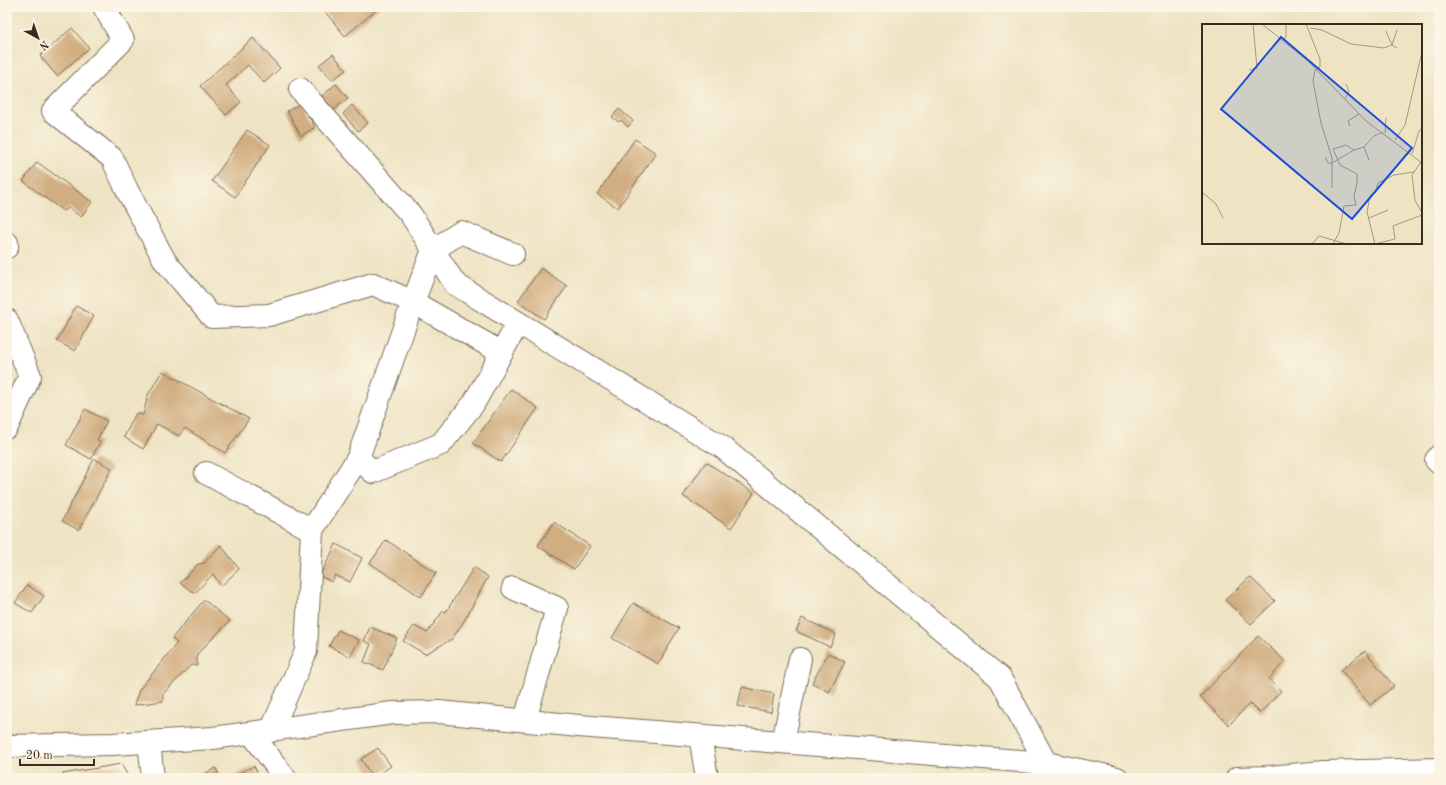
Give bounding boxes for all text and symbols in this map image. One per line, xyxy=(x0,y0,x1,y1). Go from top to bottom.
north arrow xyxy=(18,18,58,58)
inset map xyxy=(1202,24,1422,244)
text: N xyxy=(36,38,50,52)
scale bar xyxy=(20,741,94,767)
text: 20 m xyxy=(26,750,53,762)

